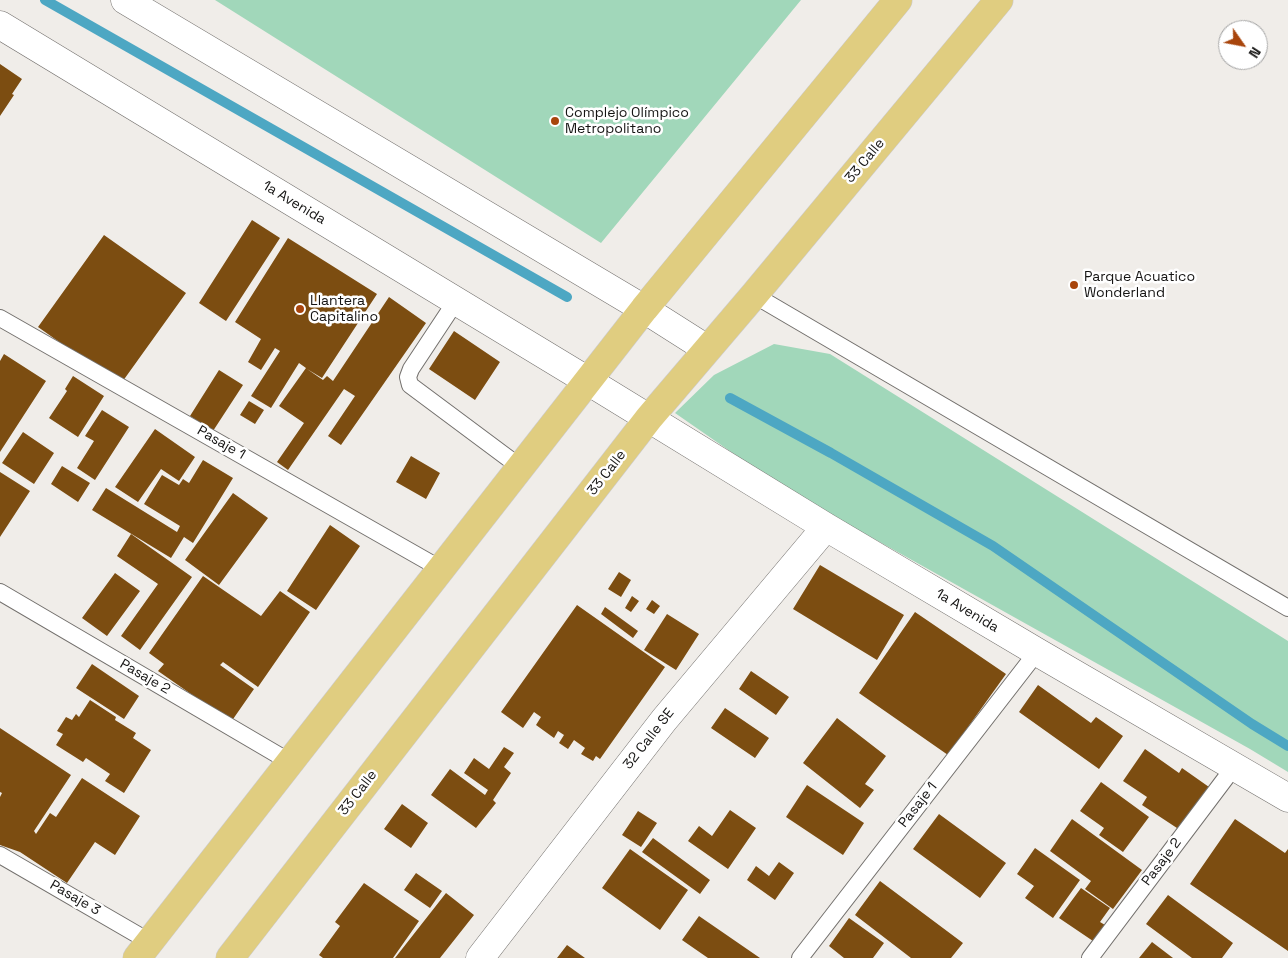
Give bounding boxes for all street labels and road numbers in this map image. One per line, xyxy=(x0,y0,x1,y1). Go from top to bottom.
street label: 33 Calle xyxy=(842,135,888,187)
street label: 1a Avenida xyxy=(259,178,329,228)
street label: Pasaje 1 xyxy=(194,423,248,463)
street label: 33 Calle xyxy=(584,447,630,499)
street label: 1a Avenida xyxy=(932,586,1002,636)
street label: Pasaje 2 xyxy=(117,656,173,698)
street label: 32 Calle SE xyxy=(620,705,678,773)
street label: 33 Calle xyxy=(335,767,381,819)
street label: Pasaje 1 xyxy=(895,779,941,831)
street label: Pasaje 2 xyxy=(1139,835,1185,889)
street label: Pasaje 3 xyxy=(47,877,103,919)

